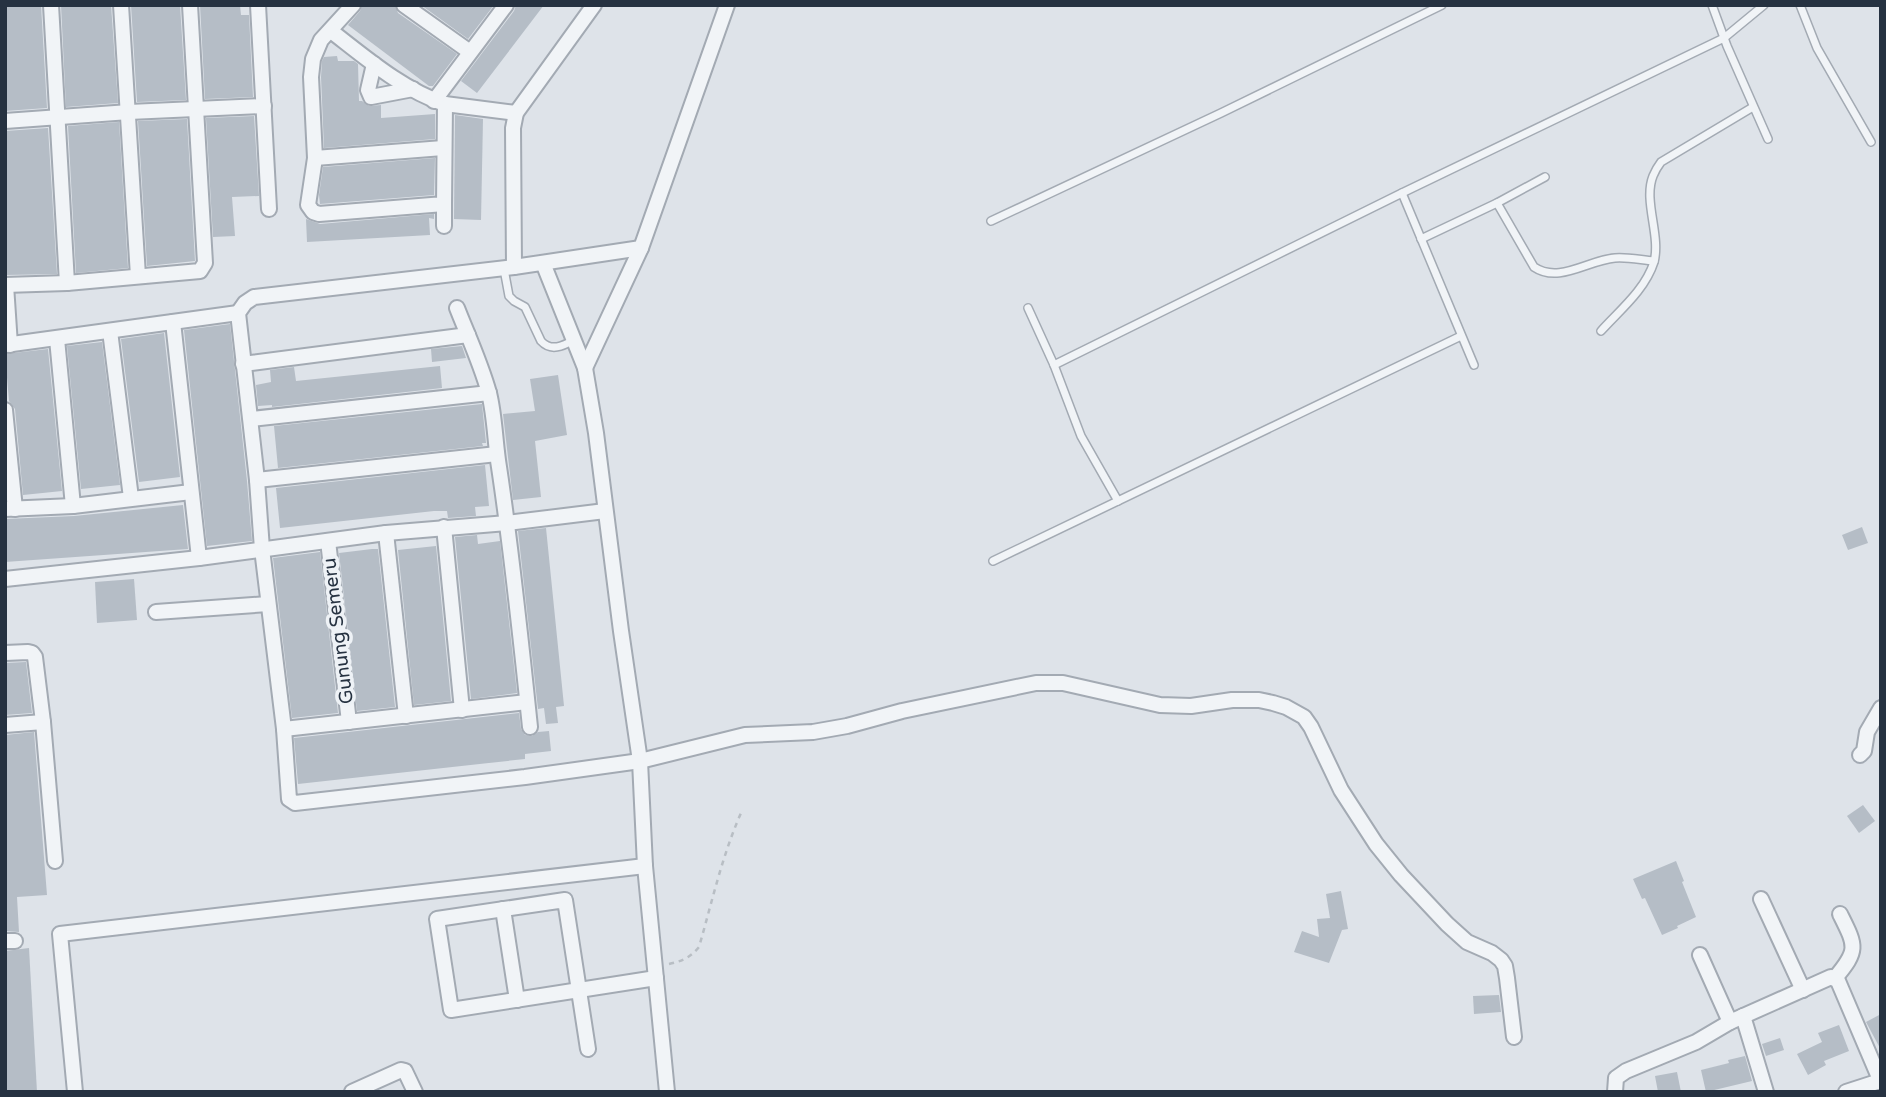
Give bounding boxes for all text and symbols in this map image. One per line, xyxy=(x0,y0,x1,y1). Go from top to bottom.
street label: Gunung Semeru xyxy=(318,557,358,705)

